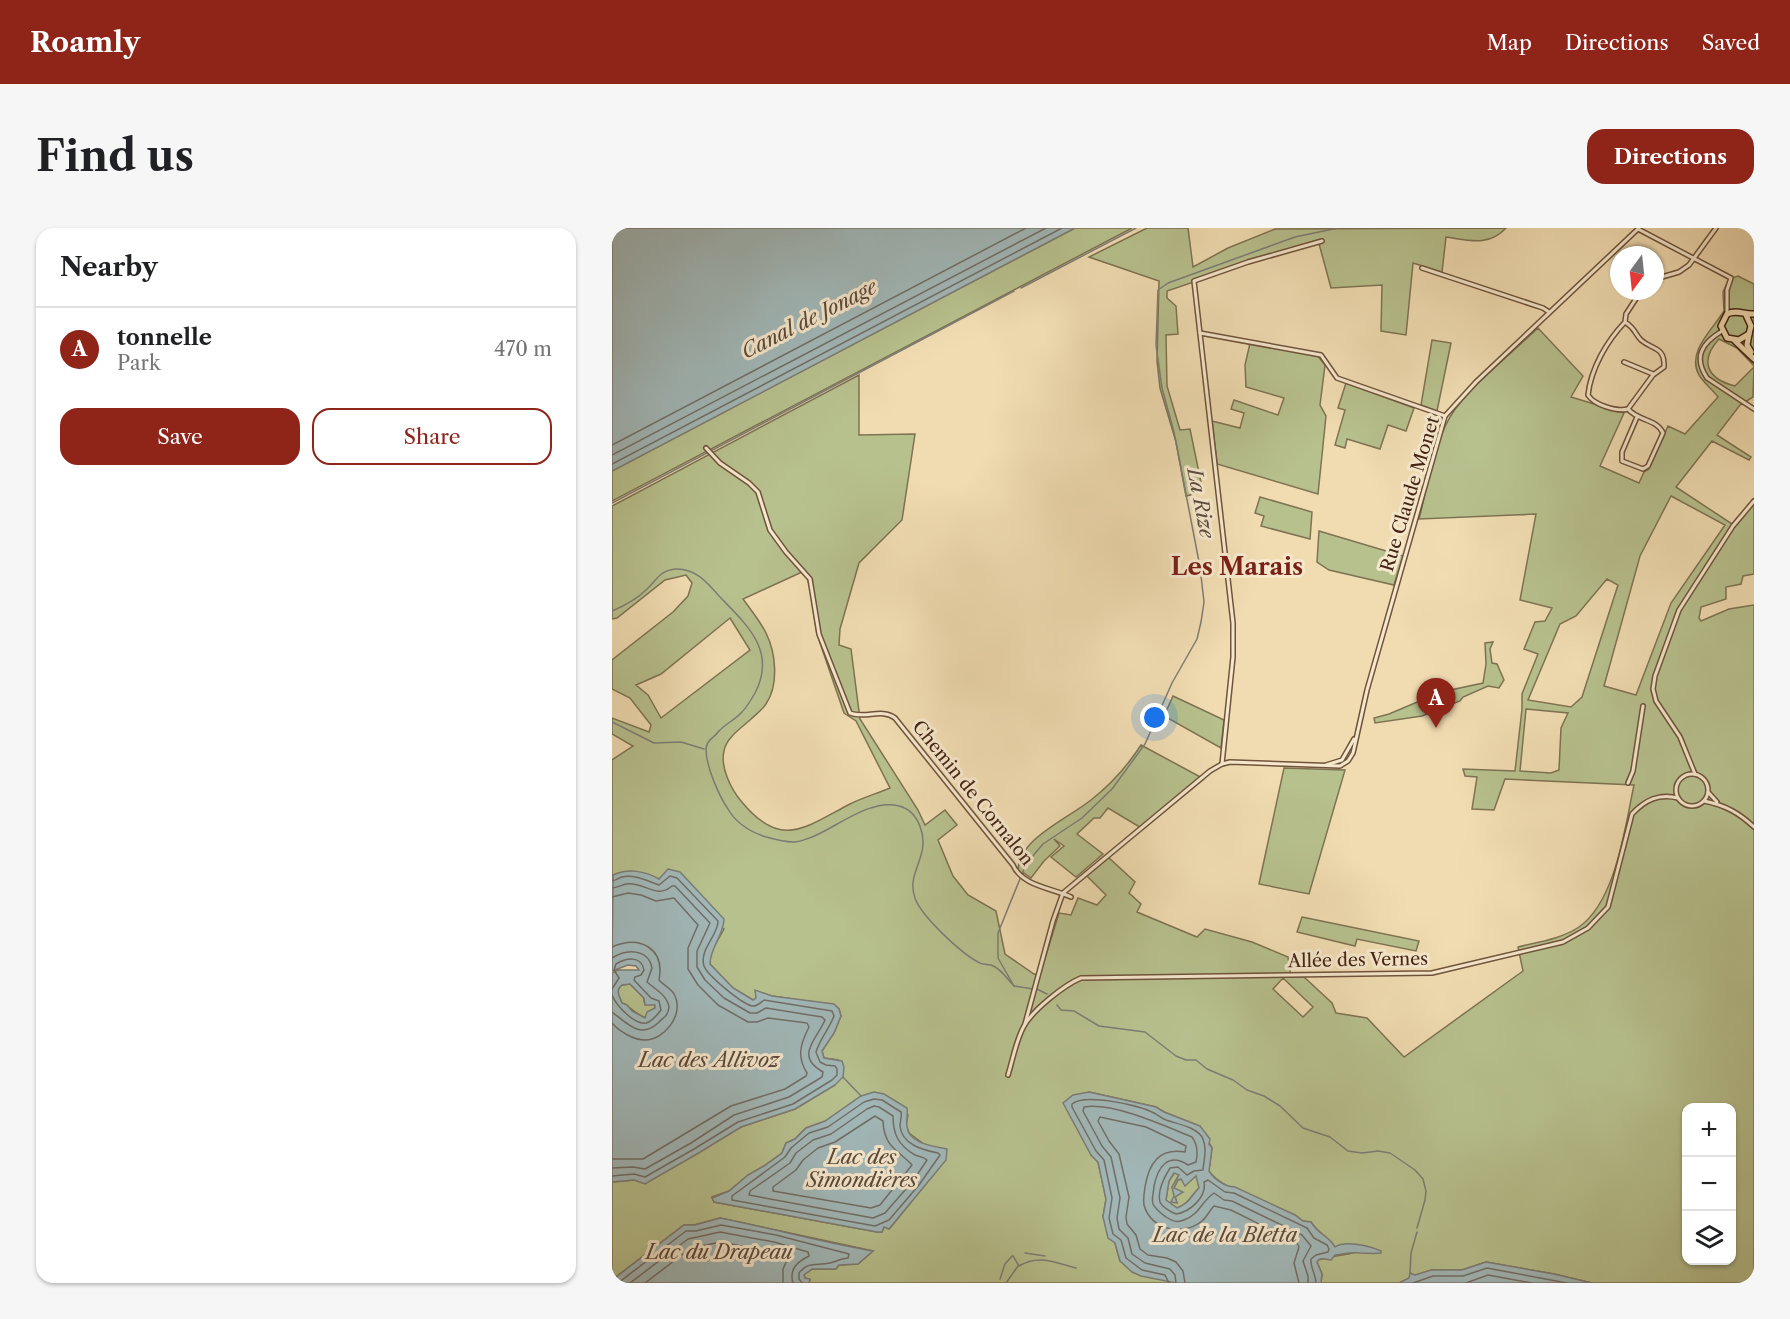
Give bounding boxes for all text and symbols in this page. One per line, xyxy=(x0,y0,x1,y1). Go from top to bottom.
text: Roamly xyxy=(30,25,140,59)
text: Map xyxy=(1487,30,1532,55)
text: Directions xyxy=(1565,30,1669,55)
text: Saved xyxy=(1702,30,1760,55)
button: Directions xyxy=(1587,129,1754,184)
text: Find us xyxy=(36,130,194,182)
north arrow xyxy=(1610,246,1664,300)
text: Nearby xyxy=(60,251,158,283)
water label: Canal de Jonage xyxy=(737,274,882,364)
text: tonnelle xyxy=(117,324,212,351)
text: A xyxy=(72,337,87,361)
text: 470 m xyxy=(494,337,552,361)
text: Park xyxy=(117,351,160,375)
button: Save xyxy=(60,408,300,465)
button: Share xyxy=(312,408,552,465)
street label: Rue Claude Monet xyxy=(1376,413,1444,574)
water label: La Rize xyxy=(1182,464,1220,541)
district label: Les Marais xyxy=(1171,552,1303,581)
pin: A xyxy=(1416,678,1456,728)
your location xyxy=(1140,703,1169,732)
street label: Chemin de Cornalon xyxy=(908,716,1038,870)
street label: Allée des Vernes xyxy=(1287,948,1428,972)
water label: Lac des Allivoz xyxy=(637,1048,781,1072)
map controls xyxy=(1682,1103,1736,1265)
button: + xyxy=(1682,1103,1736,1157)
water label: Lac des Simondières xyxy=(806,1145,918,1192)
button: − xyxy=(1682,1157,1736,1211)
button: layers xyxy=(1682,1211,1736,1265)
water label: Lac de la Bletta xyxy=(1151,1223,1297,1247)
water label: Lac du Drapeau xyxy=(644,1240,793,1264)

